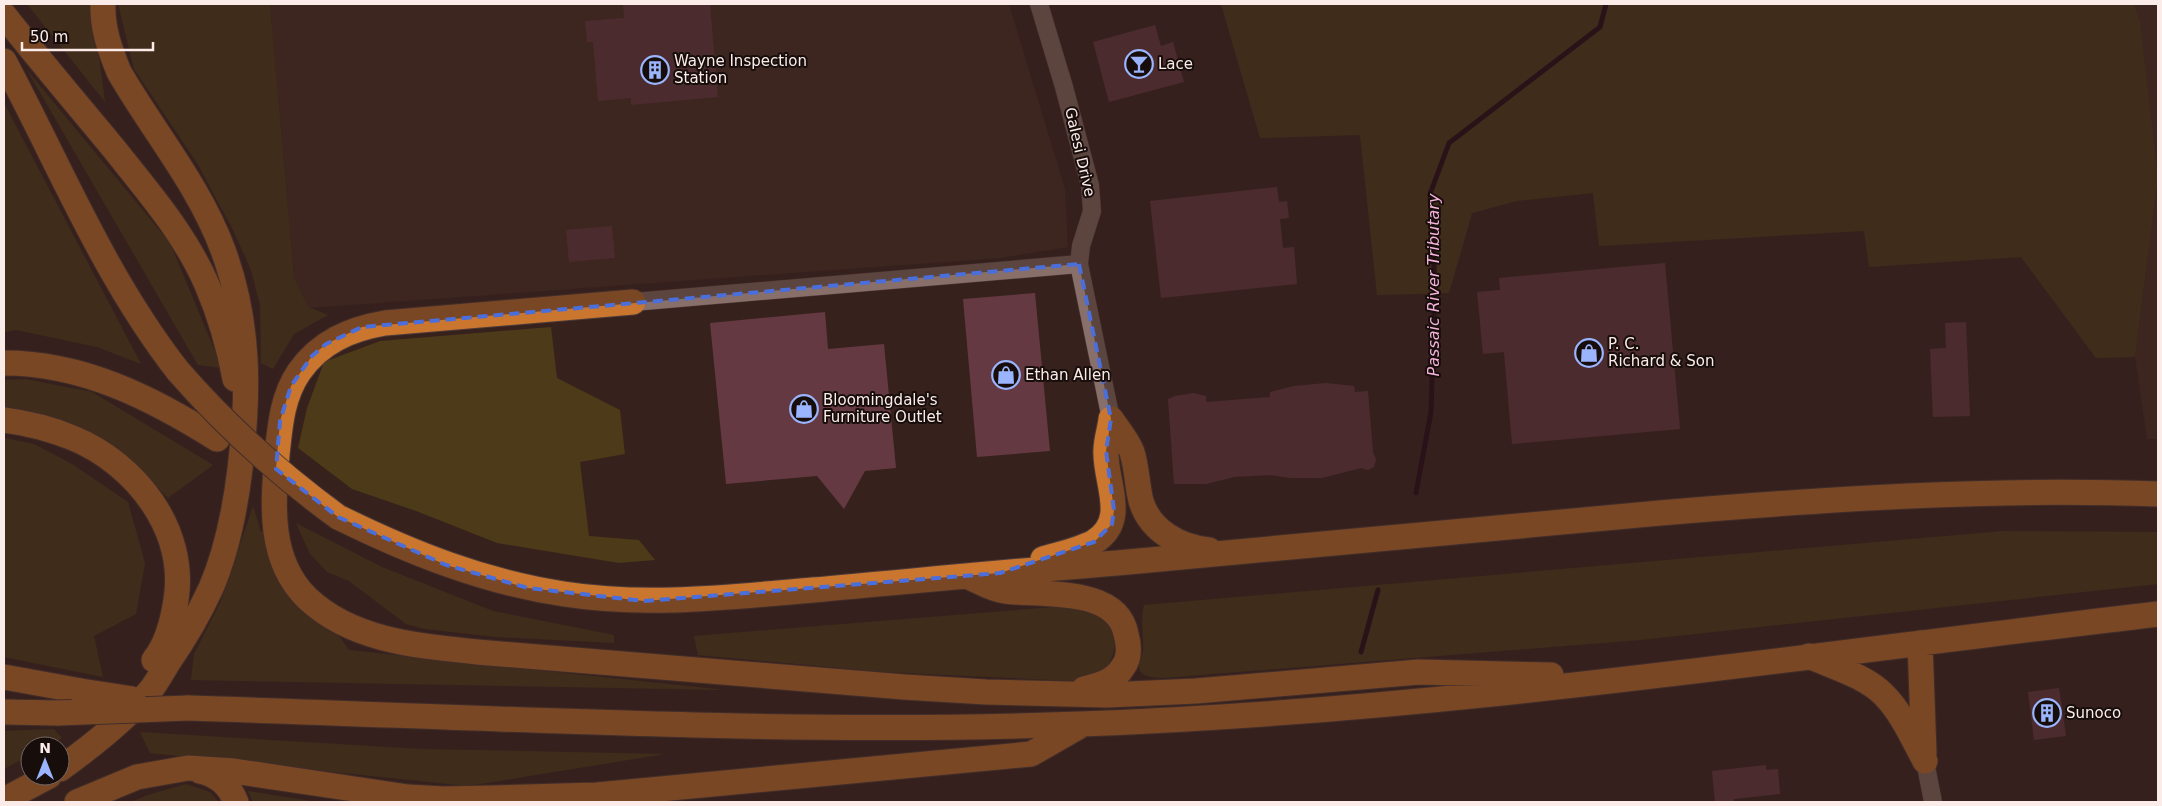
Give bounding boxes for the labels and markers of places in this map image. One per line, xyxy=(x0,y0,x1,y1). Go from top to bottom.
bar icon: Lace xyxy=(1124,49,1154,79)
place label: Wayne Inspection Station xyxy=(674,52,807,87)
building icon: Wayne Inspection Station xyxy=(640,55,670,85)
place label: Lace xyxy=(1158,55,1193,73)
place label: P. C. Richard & Son xyxy=(1608,335,1714,370)
shop icon: P. C. Richard & Son xyxy=(1574,338,1604,368)
shop icon: Ethan Allen xyxy=(991,360,1021,390)
place label: Ethan Allen xyxy=(1025,366,1111,384)
place label: Bloomingdale's Furniture Outlet xyxy=(823,391,942,426)
shop icon: Bloomingdale's Furniture Outlet xyxy=(789,394,819,424)
building icon: Sunoco xyxy=(2032,698,2062,728)
place label: Sunoco xyxy=(2066,704,2121,722)

